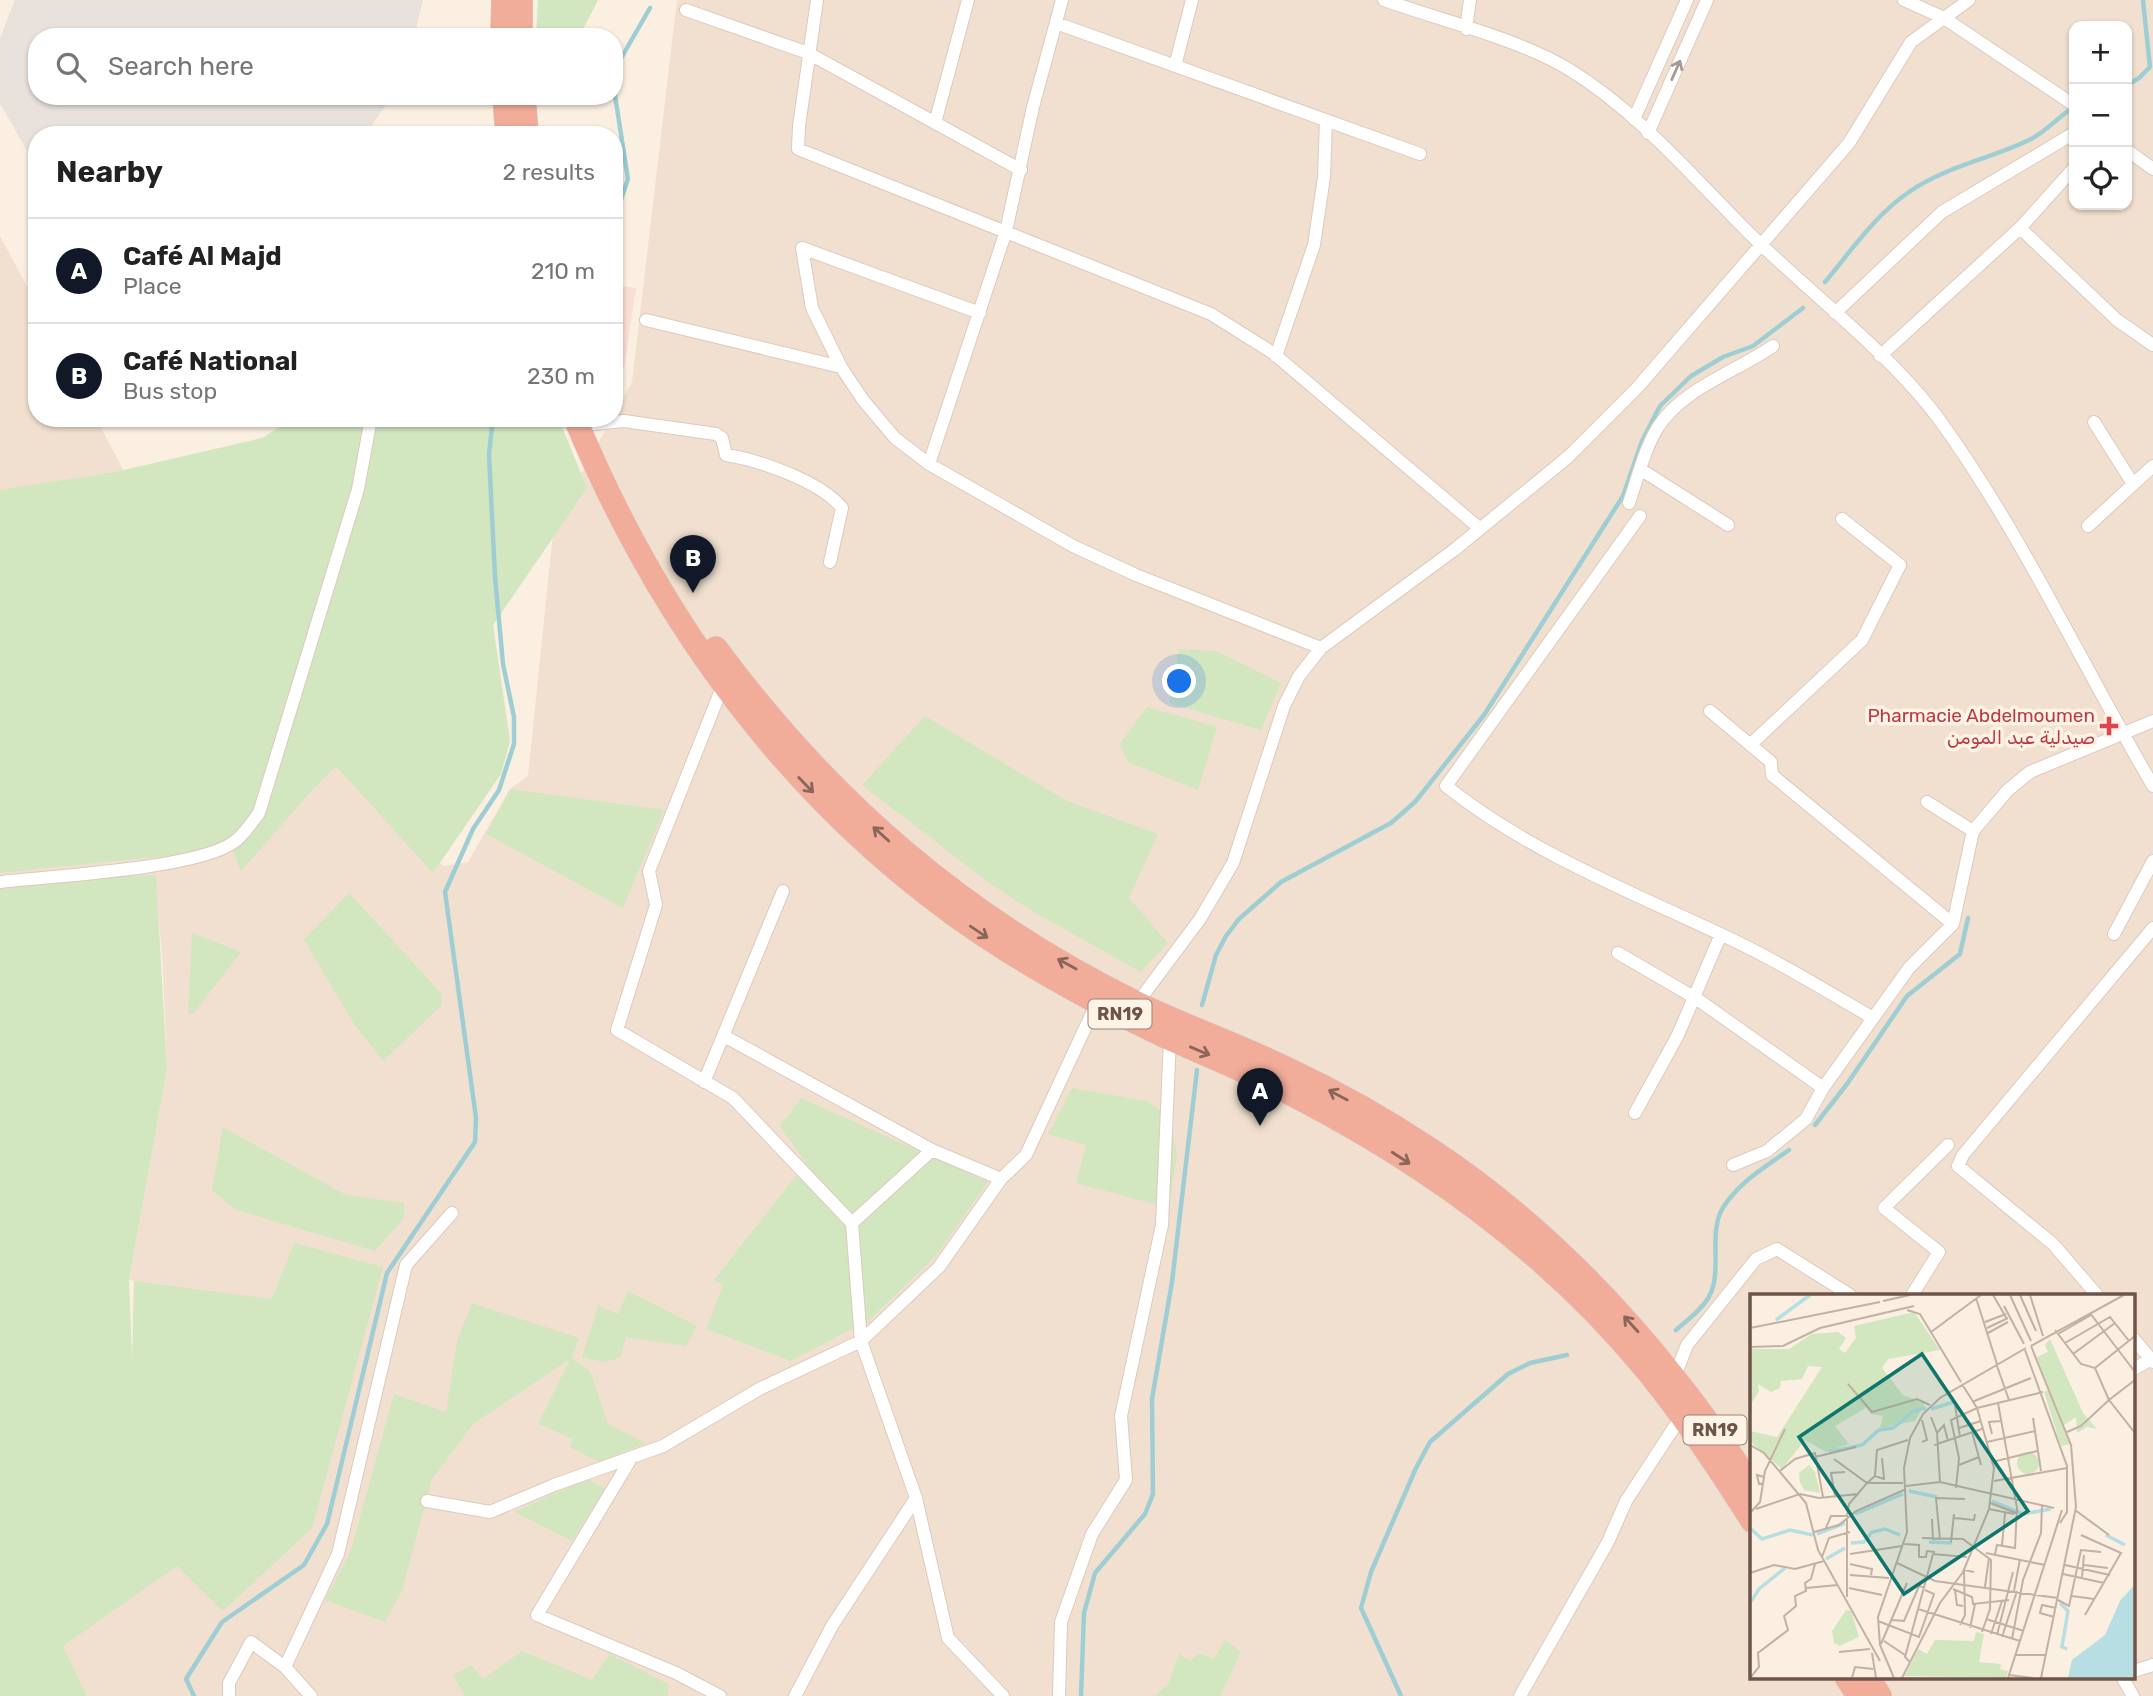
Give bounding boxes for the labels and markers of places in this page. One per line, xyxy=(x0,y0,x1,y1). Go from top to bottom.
pin: B xyxy=(670,535,716,593)
place label: Pharmacie Abdelmoumen صيدلية عبد المومن xyxy=(1867,704,2095,749)
marker: Pharmacie Abdelmoumen صيدلية عبد المومن xyxy=(2101,718,2117,734)
pin: A xyxy=(1237,1068,1283,1126)

